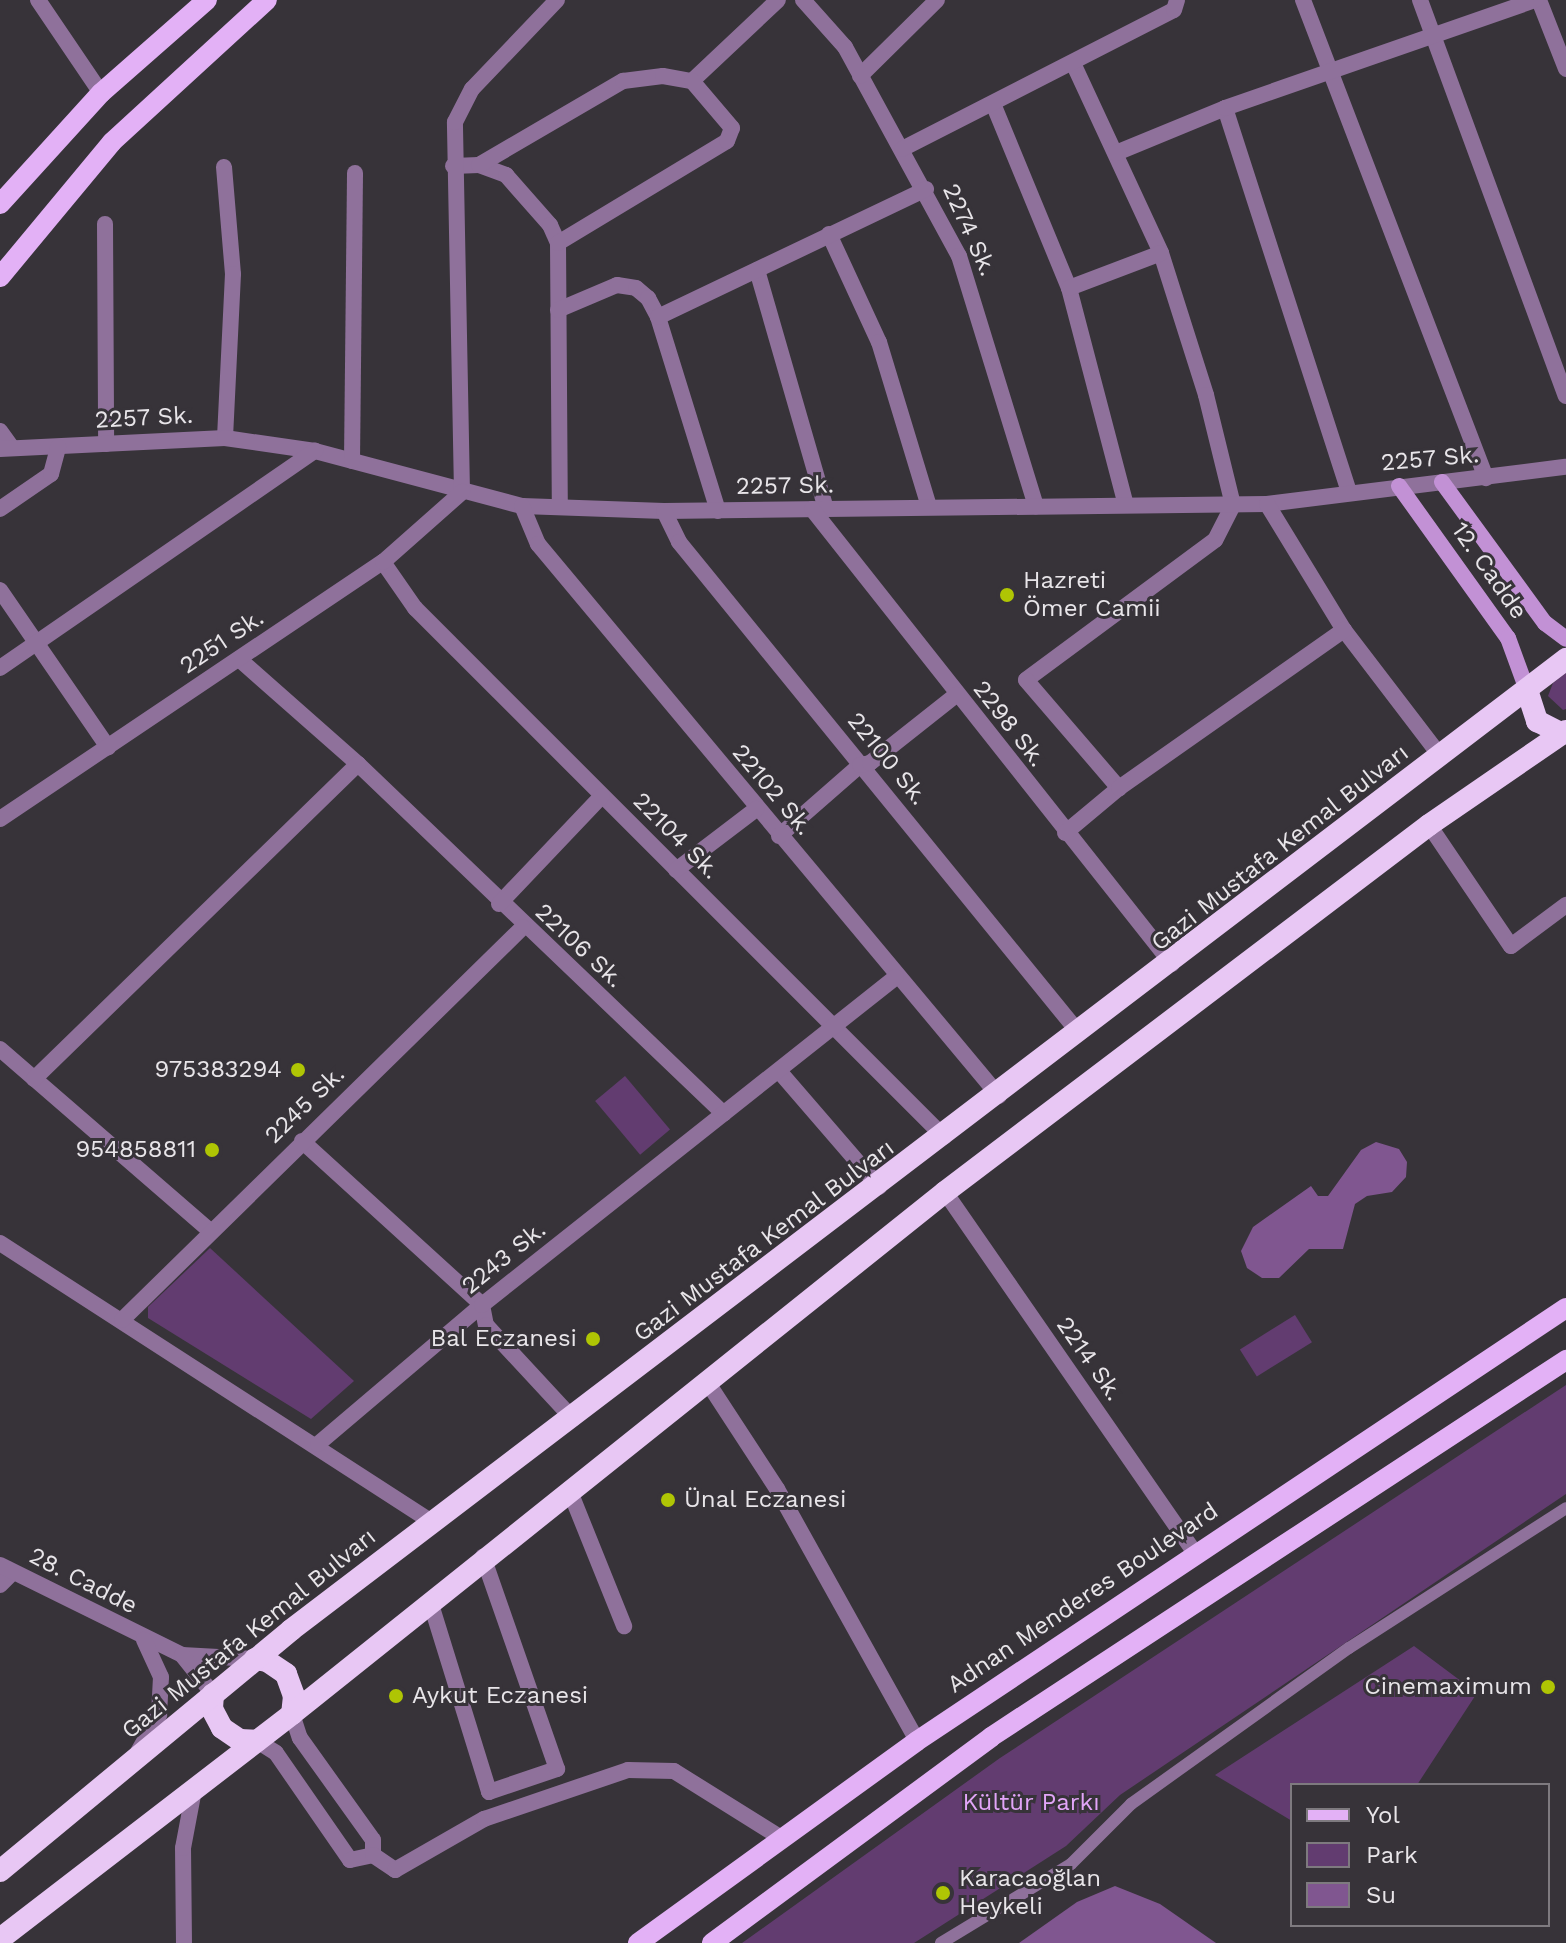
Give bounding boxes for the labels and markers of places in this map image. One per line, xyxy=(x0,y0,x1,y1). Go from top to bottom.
place label: Hazreti Ömer Camii xyxy=(1023,567,1161,623)
marker: Hazreti Ömer Camii xyxy=(998,586,1016,604)
place label: 975383294 xyxy=(154,1056,282,1084)
marker: 975383294 xyxy=(289,1061,307,1079)
place label: 954858811 xyxy=(76,1136,196,1164)
marker: 954858811 xyxy=(203,1141,221,1159)
place label: Bal Eczanesi xyxy=(430,1325,577,1353)
marker: Bal Eczanesi xyxy=(584,1330,602,1348)
place label: Ünal Eczanesi xyxy=(684,1486,847,1514)
marker: Ünal Eczanesi xyxy=(659,1491,677,1509)
place label: Cinemaximum xyxy=(1364,1673,1532,1701)
marker: Cinemaximum xyxy=(1539,1678,1557,1696)
place label: Aykut Eczanesi xyxy=(412,1682,588,1710)
marker: Aykut Eczanesi xyxy=(387,1687,405,1705)
place label: Karacaoğlan Heykeli xyxy=(959,1865,1101,1921)
marker: Karacaoğlan Heykeli xyxy=(934,1884,952,1902)

